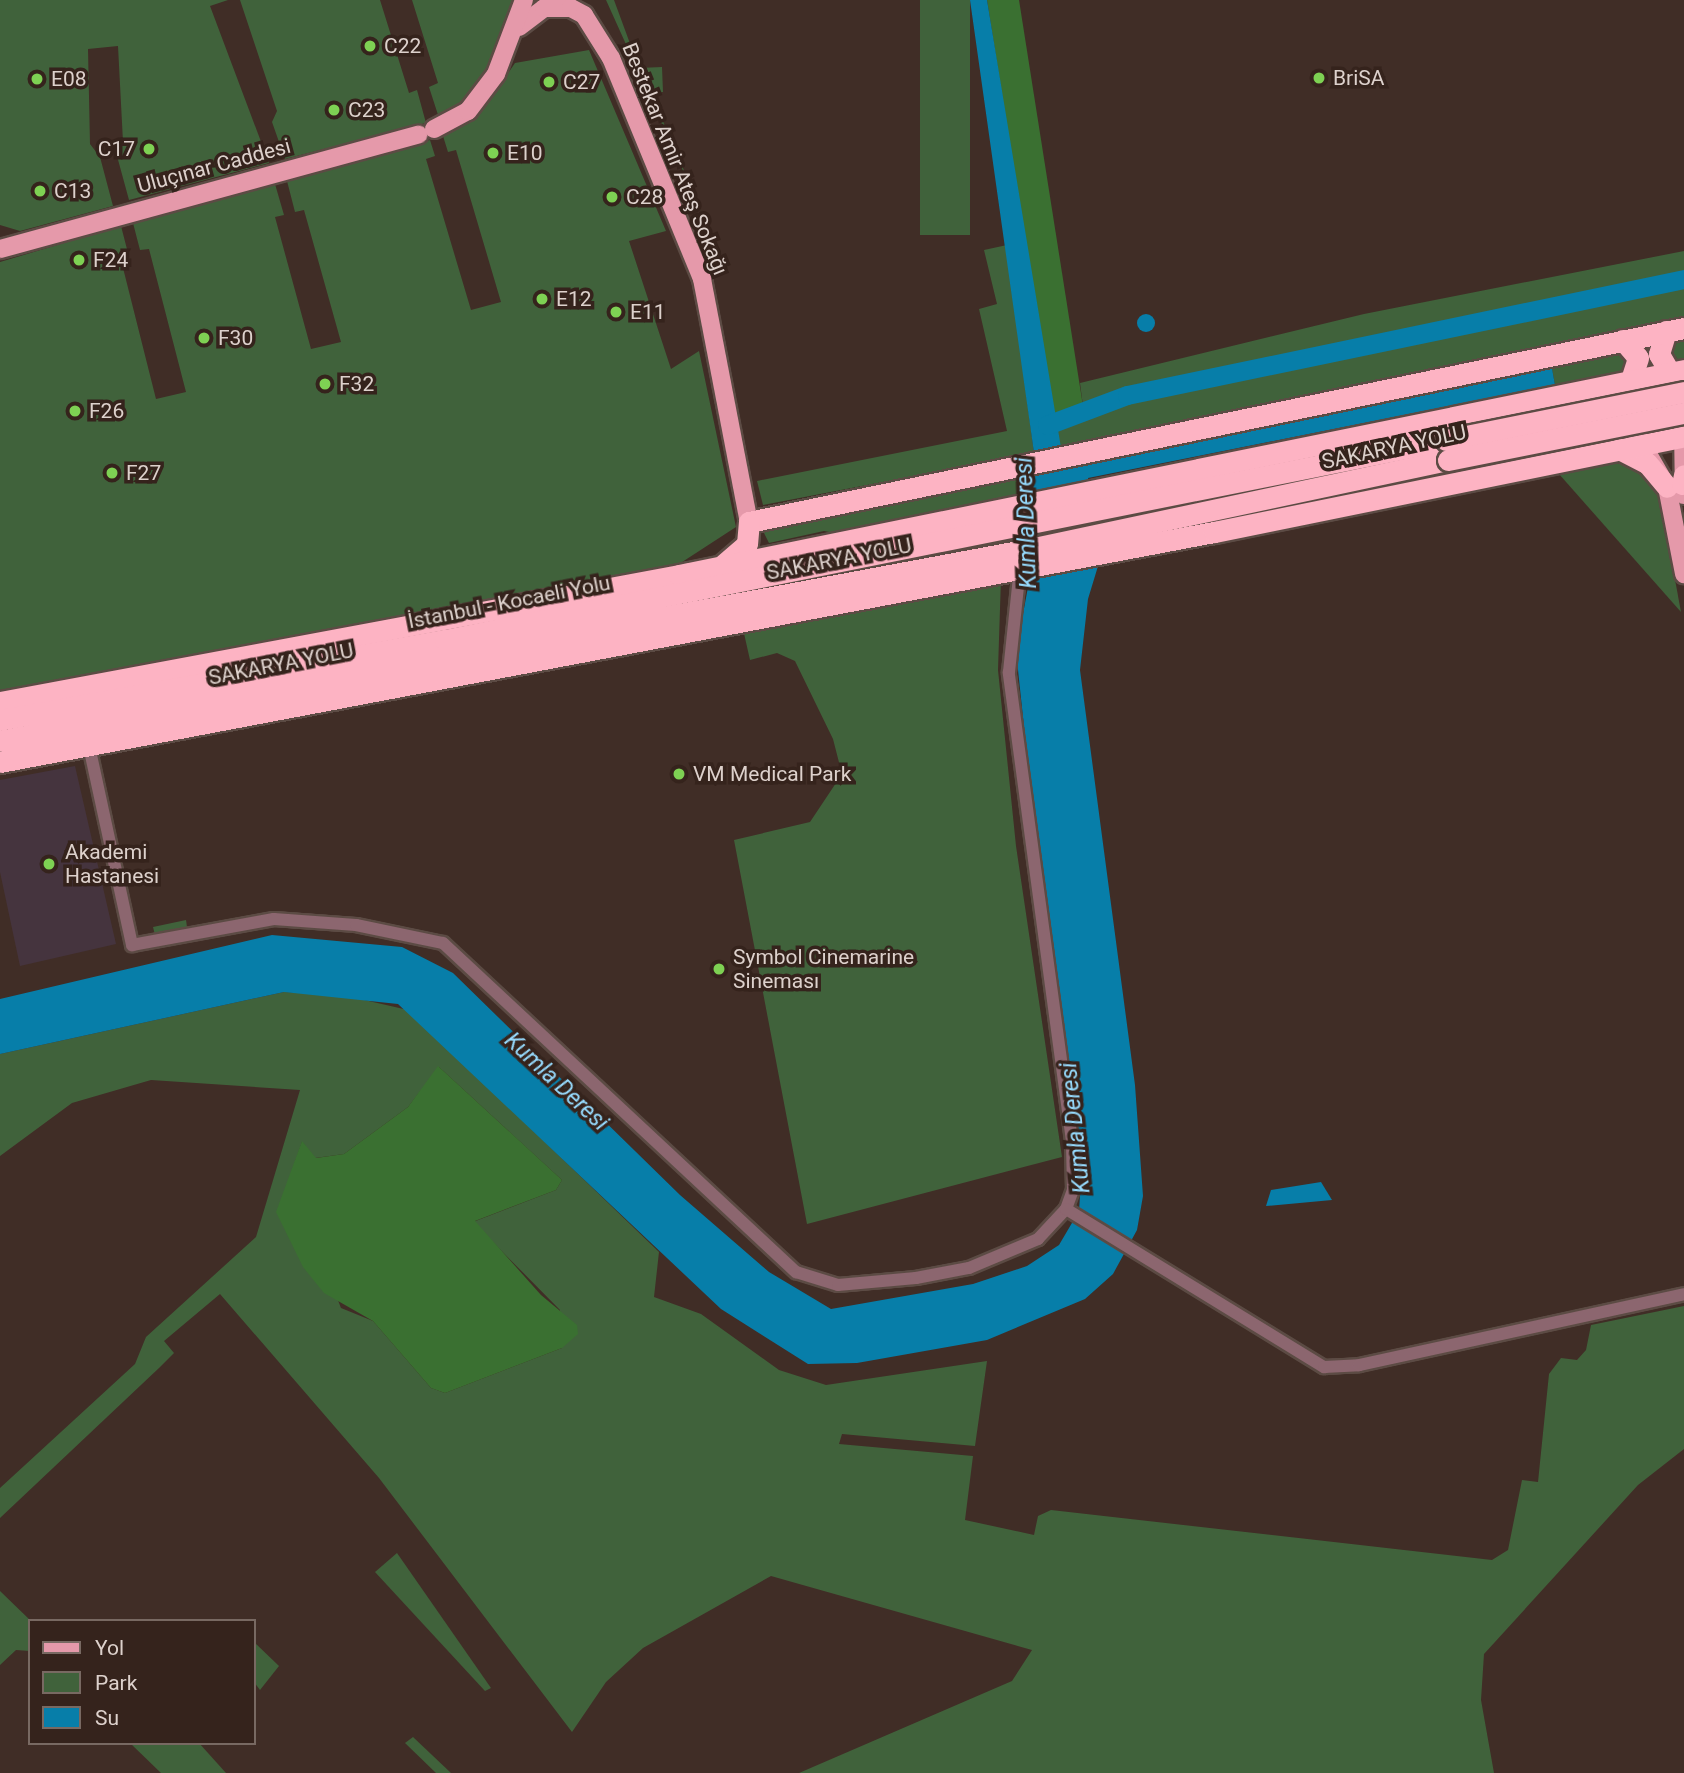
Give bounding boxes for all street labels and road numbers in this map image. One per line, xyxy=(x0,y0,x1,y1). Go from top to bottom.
street label: Bestekar Amir Ateş Sokağı xyxy=(617,39,733,279)
street label: Uluçınar Caddesi xyxy=(135,133,293,199)
street label: SAKARYA YOLU xyxy=(1319,419,1469,475)
street label: SAKARYA YOLU xyxy=(764,533,914,585)
street label: İstanbul - Kocaeli Yolu xyxy=(406,570,612,634)
street label: SAKARYA YOLU xyxy=(206,638,356,690)

